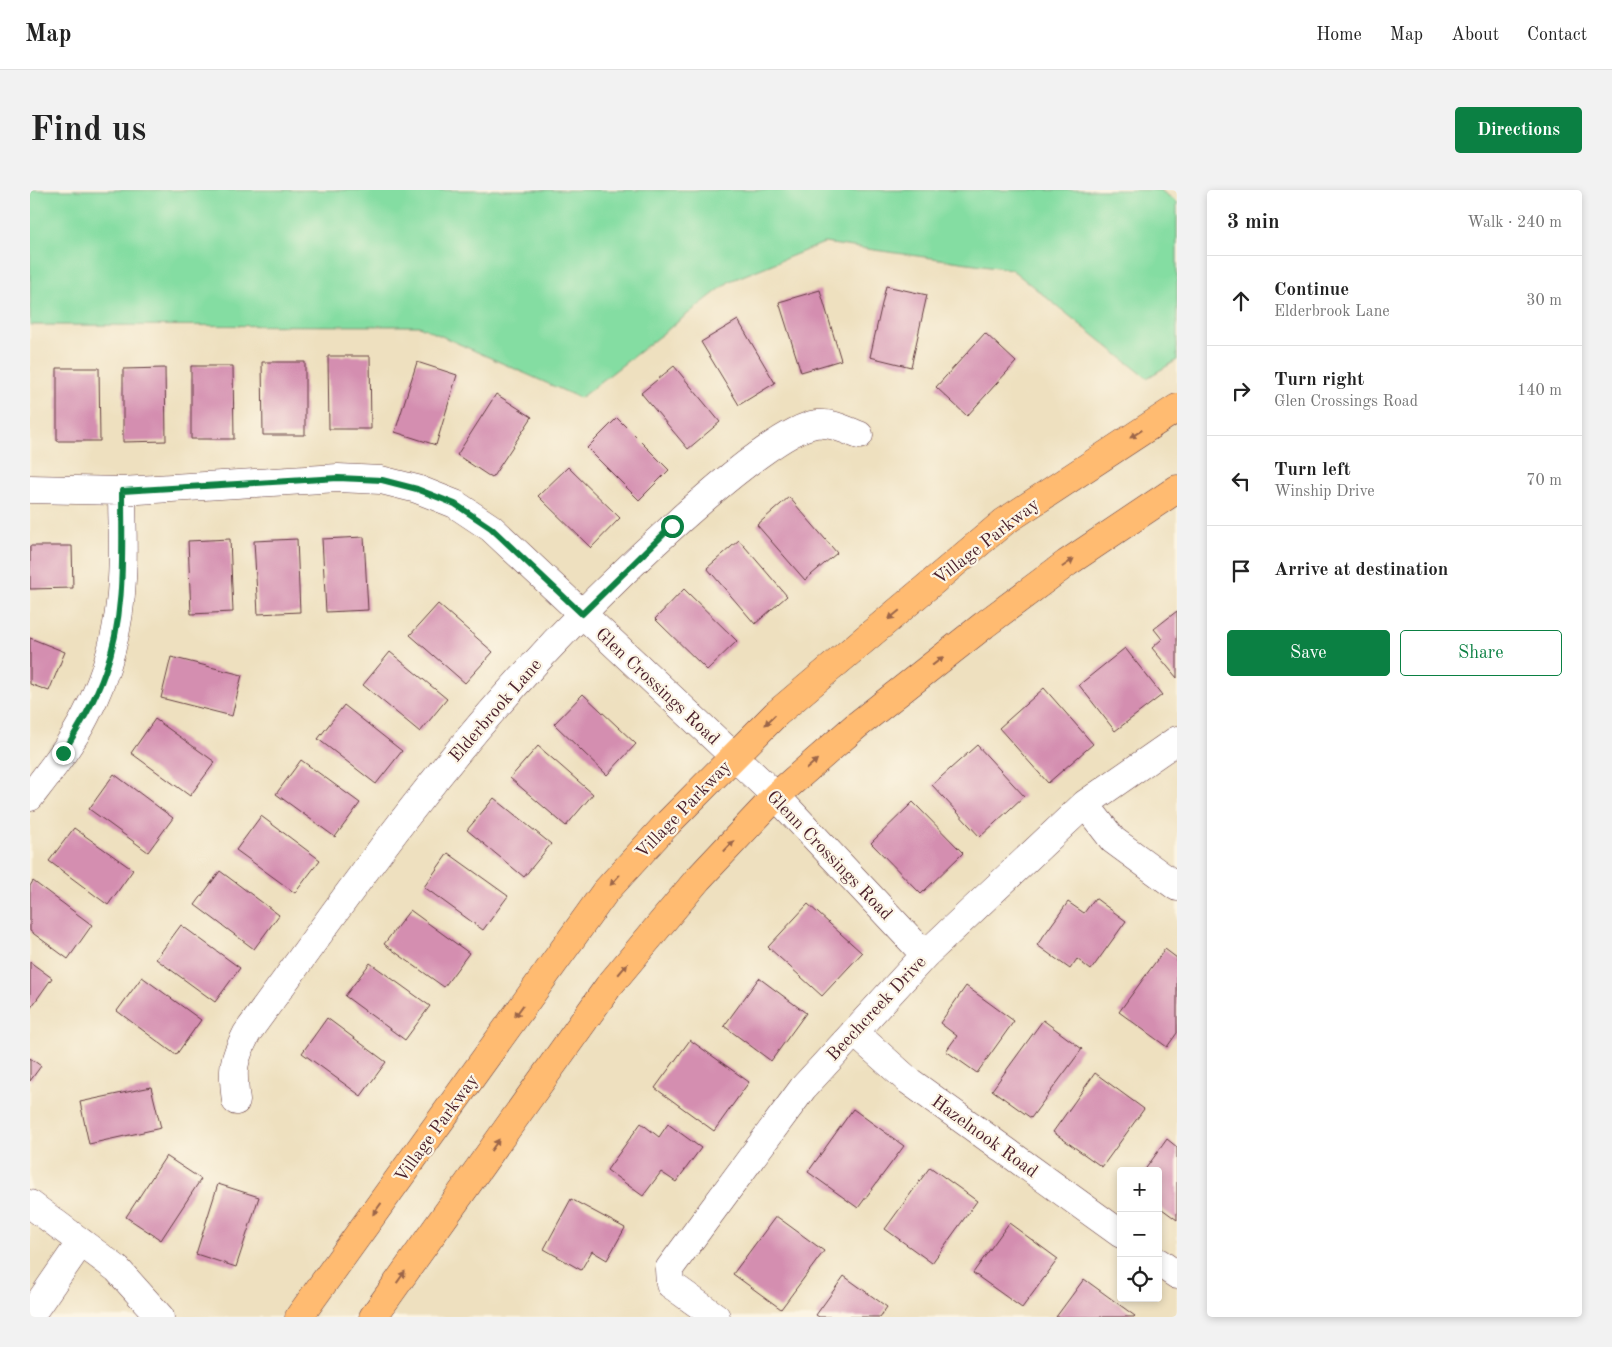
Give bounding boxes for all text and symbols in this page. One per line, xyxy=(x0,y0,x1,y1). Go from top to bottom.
text: Map xyxy=(25,23,72,47)
text: Home xyxy=(1316,26,1362,44)
text: Map xyxy=(1390,26,1423,44)
text: About xyxy=(1451,26,1499,44)
text: Contact xyxy=(1527,26,1587,44)
button: Directions xyxy=(1455,107,1582,153)
text: Find us xyxy=(30,113,146,148)
text: 3 min xyxy=(1227,212,1280,233)
text: Walk · 240 m xyxy=(1467,215,1562,231)
text: Continue xyxy=(1274,281,1349,300)
icon: ahead xyxy=(1227,287,1255,315)
text: 30 m xyxy=(1526,293,1562,309)
text: Elderbrook Lane xyxy=(1274,304,1390,320)
text: Turn right xyxy=(1274,371,1364,390)
icon: right xyxy=(1227,377,1255,405)
text: 140 m xyxy=(1517,383,1562,399)
text: Glen Crossings Road xyxy=(1274,394,1418,410)
one-way arrow xyxy=(1129,429,1143,439)
text: Turn left xyxy=(1274,461,1351,480)
icon: left xyxy=(1227,467,1255,495)
text: 70 m xyxy=(1526,473,1562,489)
text: Winship Drive xyxy=(1274,484,1375,500)
street label: Village Parkway xyxy=(931,495,1043,588)
route start xyxy=(661,515,684,538)
icon: arrive xyxy=(1227,557,1255,585)
one-way arrow xyxy=(1061,558,1074,568)
text: Arrive at destination xyxy=(1274,561,1448,580)
one-way arrow xyxy=(887,610,900,621)
street label: Glen Crossings Road xyxy=(592,625,723,749)
button: Save xyxy=(1227,630,1390,676)
button: Share xyxy=(1400,630,1562,676)
street label: Elderbrook Lane xyxy=(446,656,545,766)
one-way arrow xyxy=(931,656,944,667)
one-way arrow xyxy=(764,714,776,726)
route end xyxy=(52,742,75,765)
street label: Village Parkway xyxy=(633,757,735,862)
one-way arrow xyxy=(806,759,819,770)
street label: Glenn Crossings Road xyxy=(763,788,895,924)
one-way arrow xyxy=(723,841,735,853)
one-way arrow xyxy=(609,874,621,886)
street label: Beechcreek Drive xyxy=(824,953,930,1065)
one-way arrow xyxy=(617,963,628,976)
one-way arrow xyxy=(514,1004,524,1018)
street label: Village Parkway xyxy=(392,1071,482,1186)
street label: Hazelnook Road xyxy=(928,1092,1041,1181)
one-way arrow xyxy=(490,1138,500,1152)
map controls xyxy=(1117,1167,1162,1302)
button: + xyxy=(1117,1167,1162,1212)
one-way arrow xyxy=(372,1203,382,1216)
button: − xyxy=(1117,1212,1162,1257)
button: locate xyxy=(1117,1257,1162,1302)
one-way arrow xyxy=(396,1271,406,1284)

